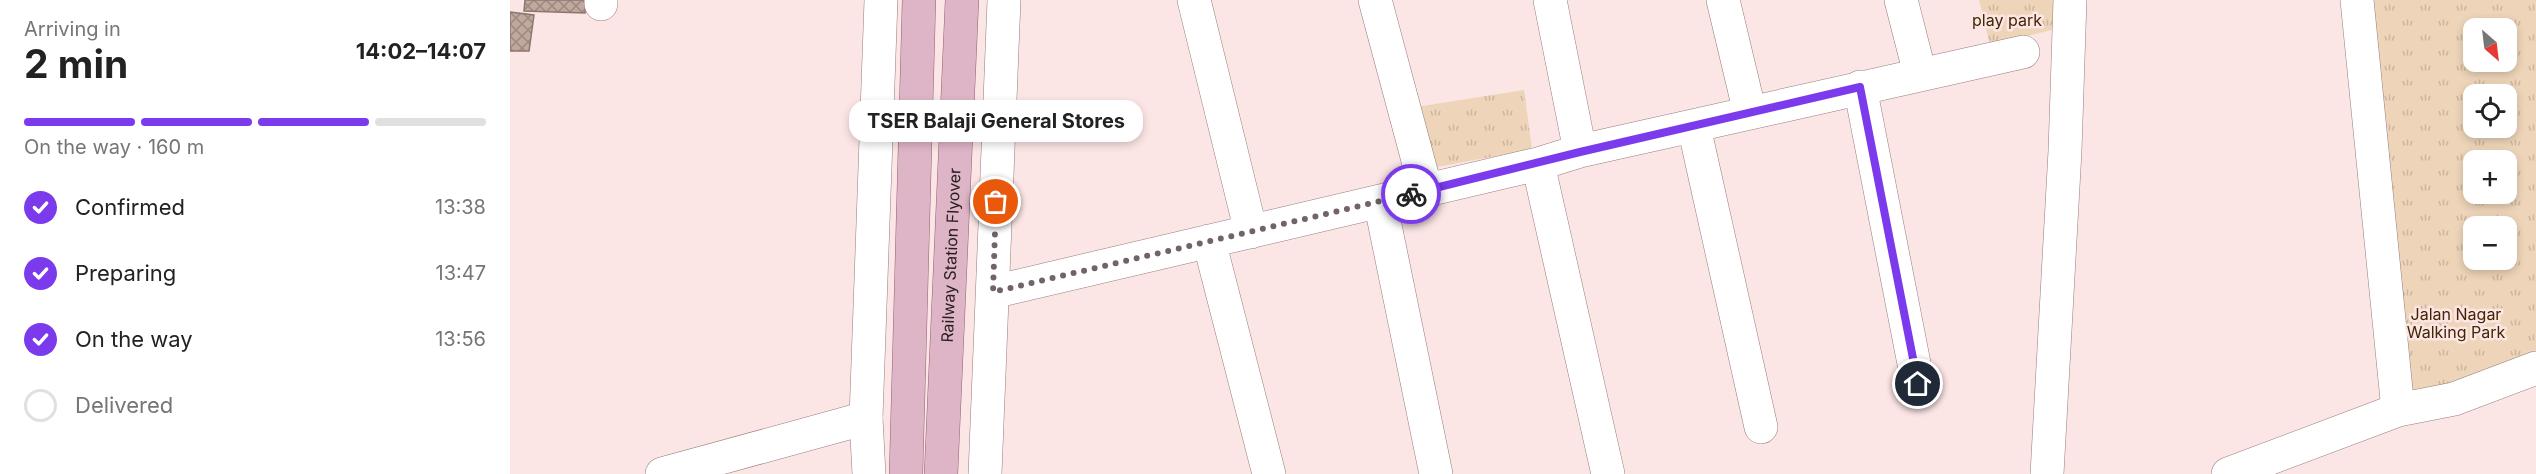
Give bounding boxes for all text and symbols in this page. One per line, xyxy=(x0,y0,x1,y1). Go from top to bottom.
park label: play park xyxy=(1972,10,2042,30)
text: Arriving in xyxy=(24,17,121,41)
north arrow xyxy=(2463,18,2517,72)
map controls xyxy=(2463,18,2517,270)
text: 14:02–14:07 xyxy=(356,38,486,64)
text: 2 min xyxy=(24,40,128,87)
button: locate xyxy=(2463,84,2517,138)
callout: TSER Balaji General Stores xyxy=(849,100,1143,142)
text: TSER Balaji General Stores xyxy=(867,109,1125,133)
text: On the way · 160 m xyxy=(24,135,204,159)
button: + xyxy=(2463,150,2517,204)
courier xyxy=(1381,164,1441,224)
street label: Railway Station Flyover xyxy=(937,167,965,343)
pin xyxy=(970,176,1021,227)
icon: bike xyxy=(1395,178,1428,211)
icon: bag xyxy=(979,185,1012,218)
icon: check xyxy=(24,191,57,224)
text: Confirmed xyxy=(75,194,185,220)
text: 13:38 xyxy=(435,195,486,219)
button: − xyxy=(2463,216,2517,270)
icon: check xyxy=(24,257,57,290)
text: Preparing xyxy=(75,260,176,286)
text: 13:47 xyxy=(436,261,486,285)
park label: Jalan Nagar Walking Park xyxy=(2407,304,2505,342)
icon: check xyxy=(24,323,57,356)
text: On the way xyxy=(75,326,193,352)
text: 13:56 xyxy=(435,327,486,351)
pin xyxy=(1892,358,1943,409)
icon: home xyxy=(1901,367,1934,400)
text: Delivered xyxy=(75,392,173,418)

